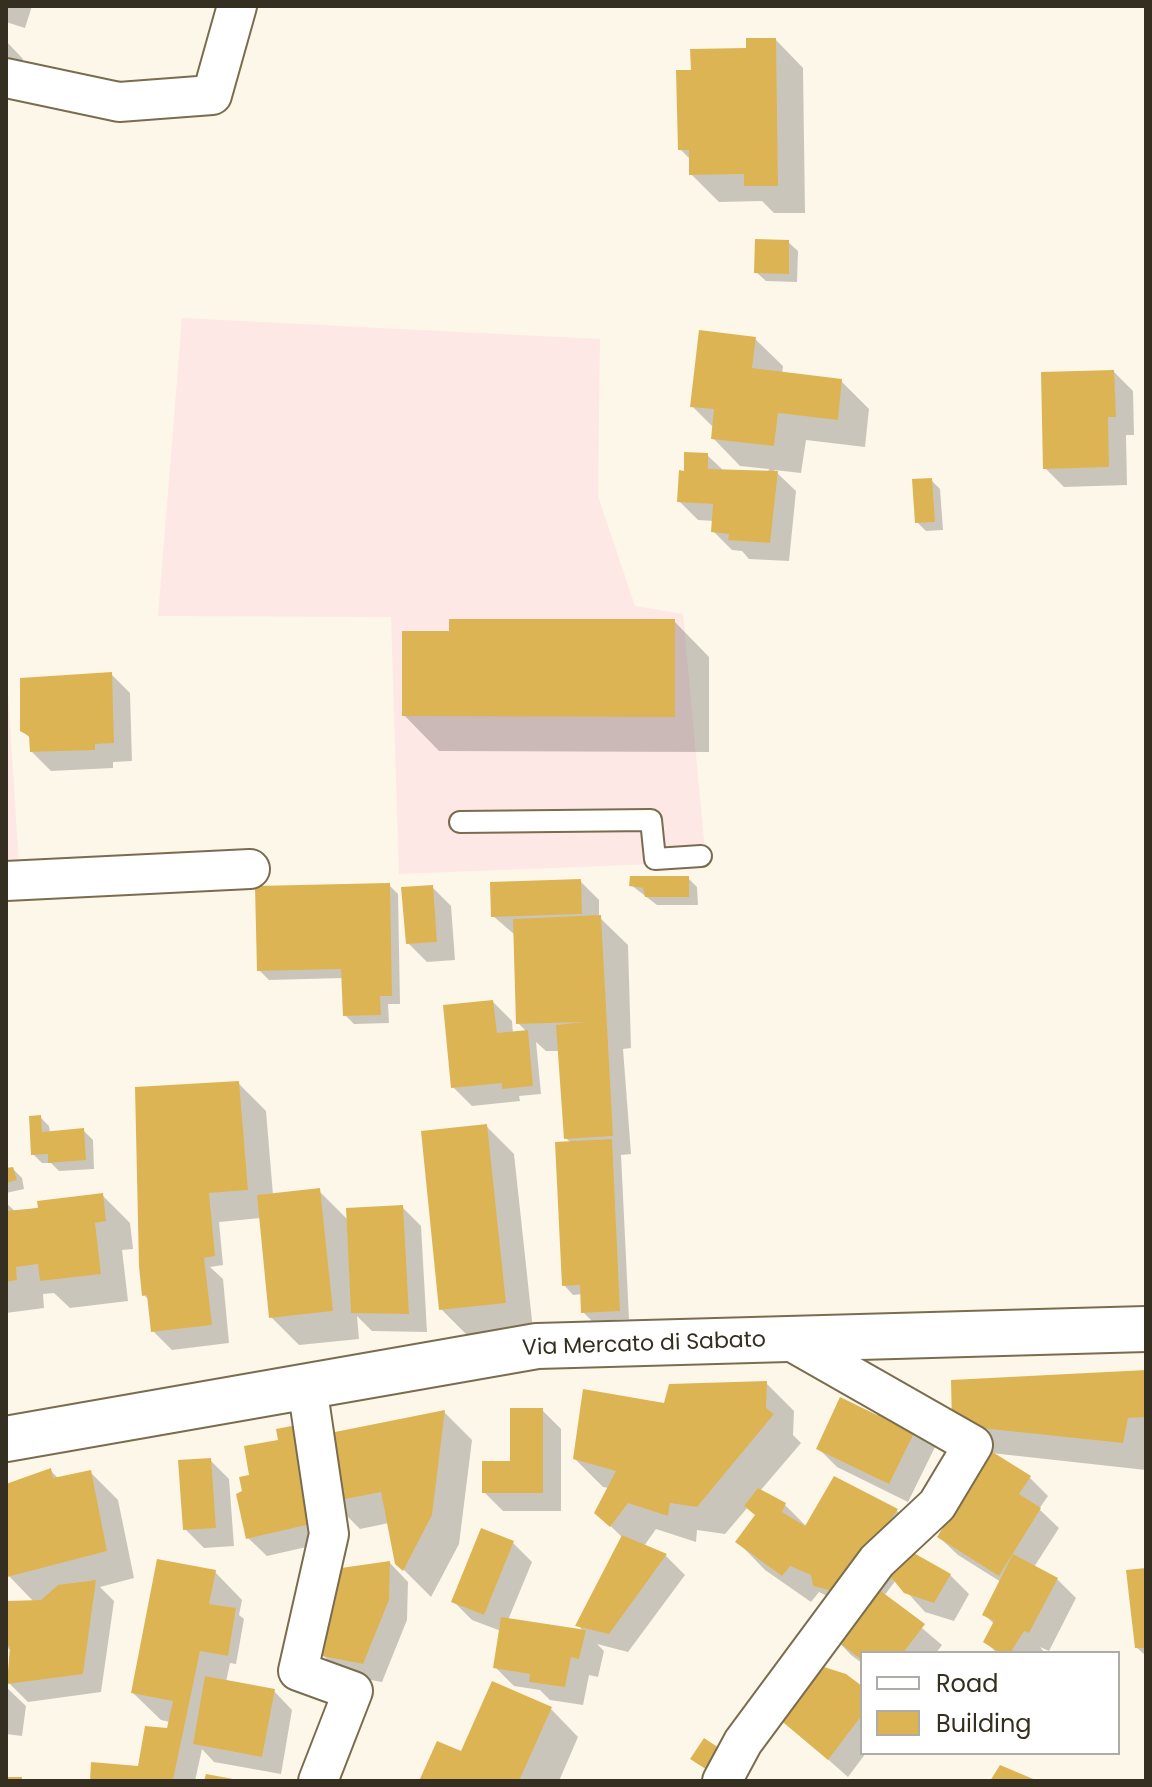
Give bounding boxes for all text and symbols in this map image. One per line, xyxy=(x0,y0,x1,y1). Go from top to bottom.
street label: Via Mercato di Sabato xyxy=(522,1328,766,1362)
legend xyxy=(860,1651,1120,1755)
text: Road xyxy=(936,1667,998,1700)
text: Building xyxy=(936,1707,1032,1740)

